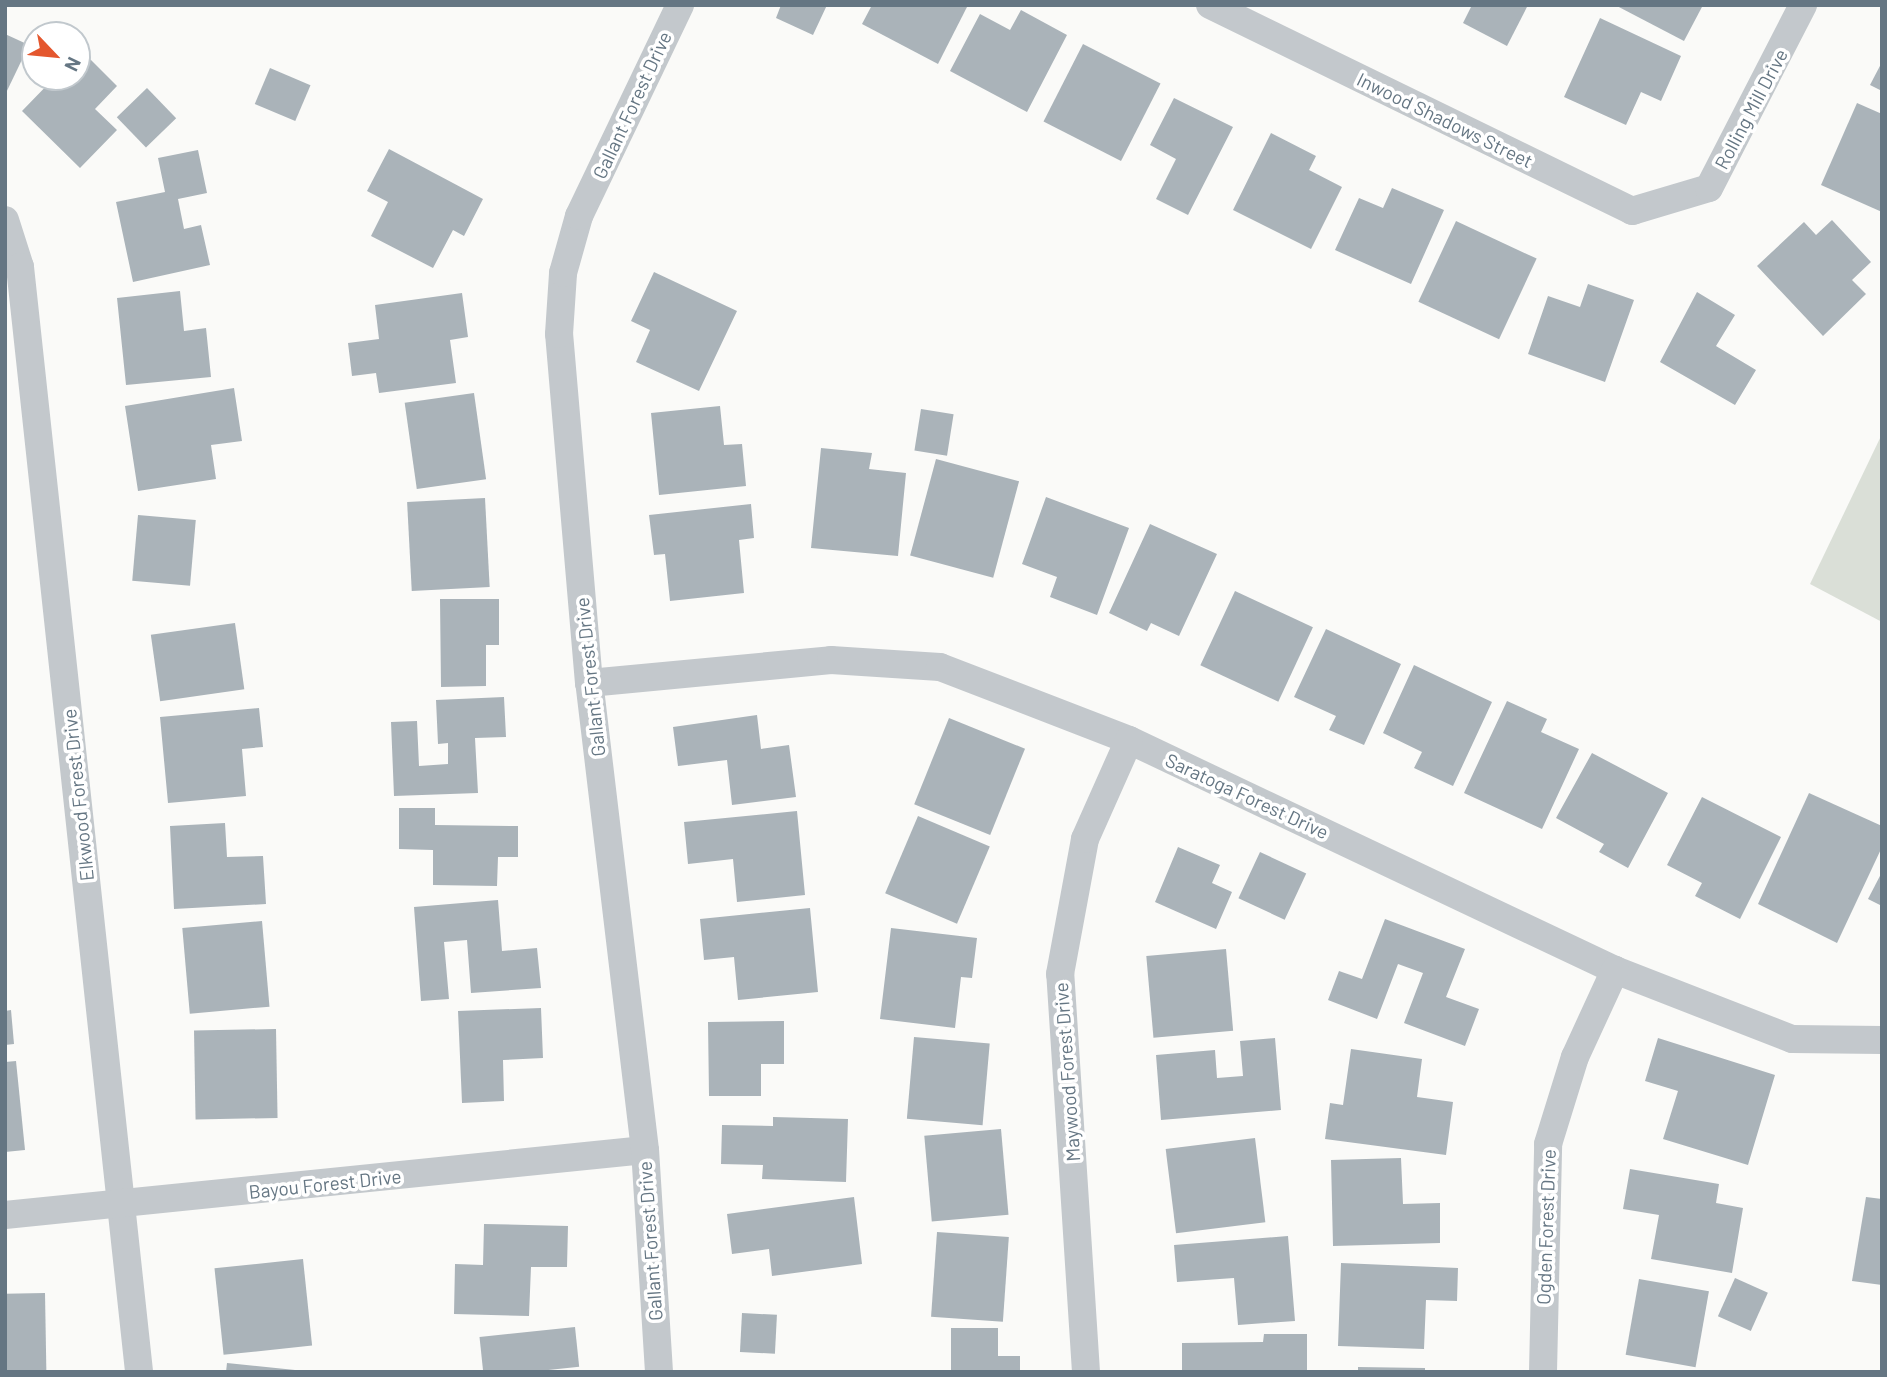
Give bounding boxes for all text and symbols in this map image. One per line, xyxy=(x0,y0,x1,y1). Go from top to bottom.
north arrow xyxy=(21,21,91,91)
street label: Gallant Forest Drive xyxy=(588,28,676,182)
street label: Rolling Mill Drive xyxy=(1710,45,1792,173)
text: N xyxy=(60,54,87,75)
street label: Inwood Shadows Street xyxy=(1353,68,1537,172)
street label: Gallant Forest Drive xyxy=(570,596,610,758)
street label: Elkwood Forest Drive xyxy=(58,708,98,882)
street label: Saratoga Forest Drive xyxy=(1162,748,1332,844)
street label: Maywood Forest Drive xyxy=(1049,982,1085,1162)
street label: Ogden Forest Drive xyxy=(1532,1149,1560,1305)
street label: Gallant Forest Drive xyxy=(633,1160,667,1322)
street label: Bayou Forest Drive xyxy=(247,1165,403,1203)

